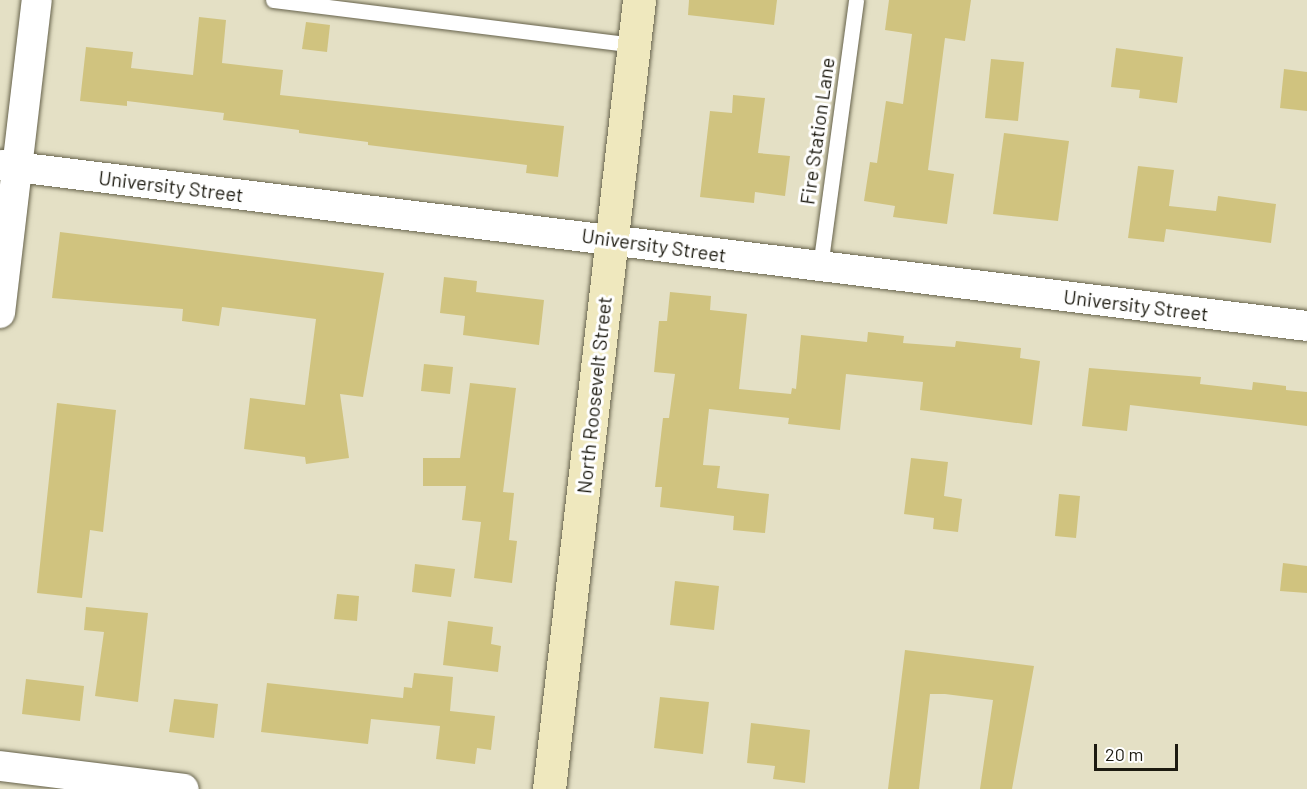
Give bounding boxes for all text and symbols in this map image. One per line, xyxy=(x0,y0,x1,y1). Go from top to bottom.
street label: Fire Station Lane xyxy=(795,56,839,206)
street label: University Street xyxy=(97,165,245,207)
street label: University Street xyxy=(580,223,728,267)
street label: University Street xyxy=(1062,284,1210,326)
street label: North Roosevelt Street xyxy=(572,295,616,495)
scale bar xyxy=(1097,732,1181,770)
text: 20 m xyxy=(1105,743,1143,765)

